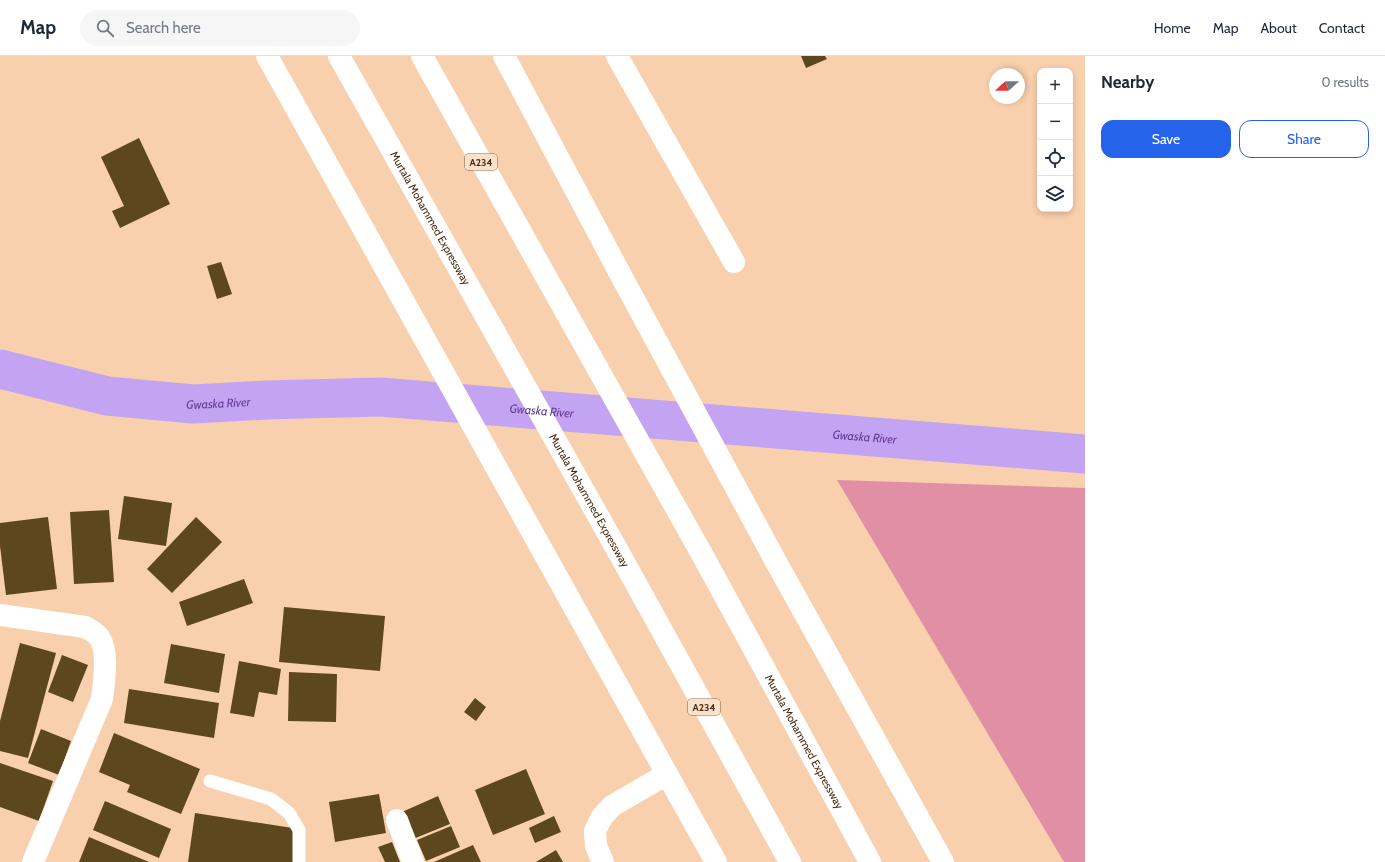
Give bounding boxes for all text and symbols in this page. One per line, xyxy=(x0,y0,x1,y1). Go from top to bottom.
search box xyxy=(80,10,360,46)
text: Map xyxy=(20,16,56,39)
icon: search xyxy=(94,17,116,39)
text: Search here xyxy=(126,19,201,37)
text: Home xyxy=(1154,19,1191,37)
text: Map xyxy=(1213,19,1238,37)
text: About xyxy=(1260,19,1297,37)
text: Contact xyxy=(1319,19,1365,37)
north arrow xyxy=(989,68,1025,104)
map controls xyxy=(1037,68,1073,212)
button: + xyxy=(1037,68,1073,104)
text: Nearby xyxy=(1101,72,1154,92)
text: 0 results xyxy=(1321,74,1369,90)
button: − xyxy=(1037,104,1073,140)
button: Save xyxy=(1101,120,1231,158)
button: Share xyxy=(1239,120,1369,158)
button: locate xyxy=(1037,140,1073,176)
street label: Murtala Mohammed Expressway xyxy=(387,149,474,288)
road number: A234 xyxy=(465,154,497,170)
button: layers xyxy=(1037,176,1073,212)
water label: Gwaska River xyxy=(186,393,252,412)
water label: Gwaska River xyxy=(509,400,575,420)
water label: Gwaska River xyxy=(832,426,898,446)
street label: Murtala Mohammed Expressway xyxy=(546,431,633,570)
street label: Murtala Mohammed Expressway xyxy=(762,672,847,812)
road number: A234 xyxy=(688,699,720,715)

